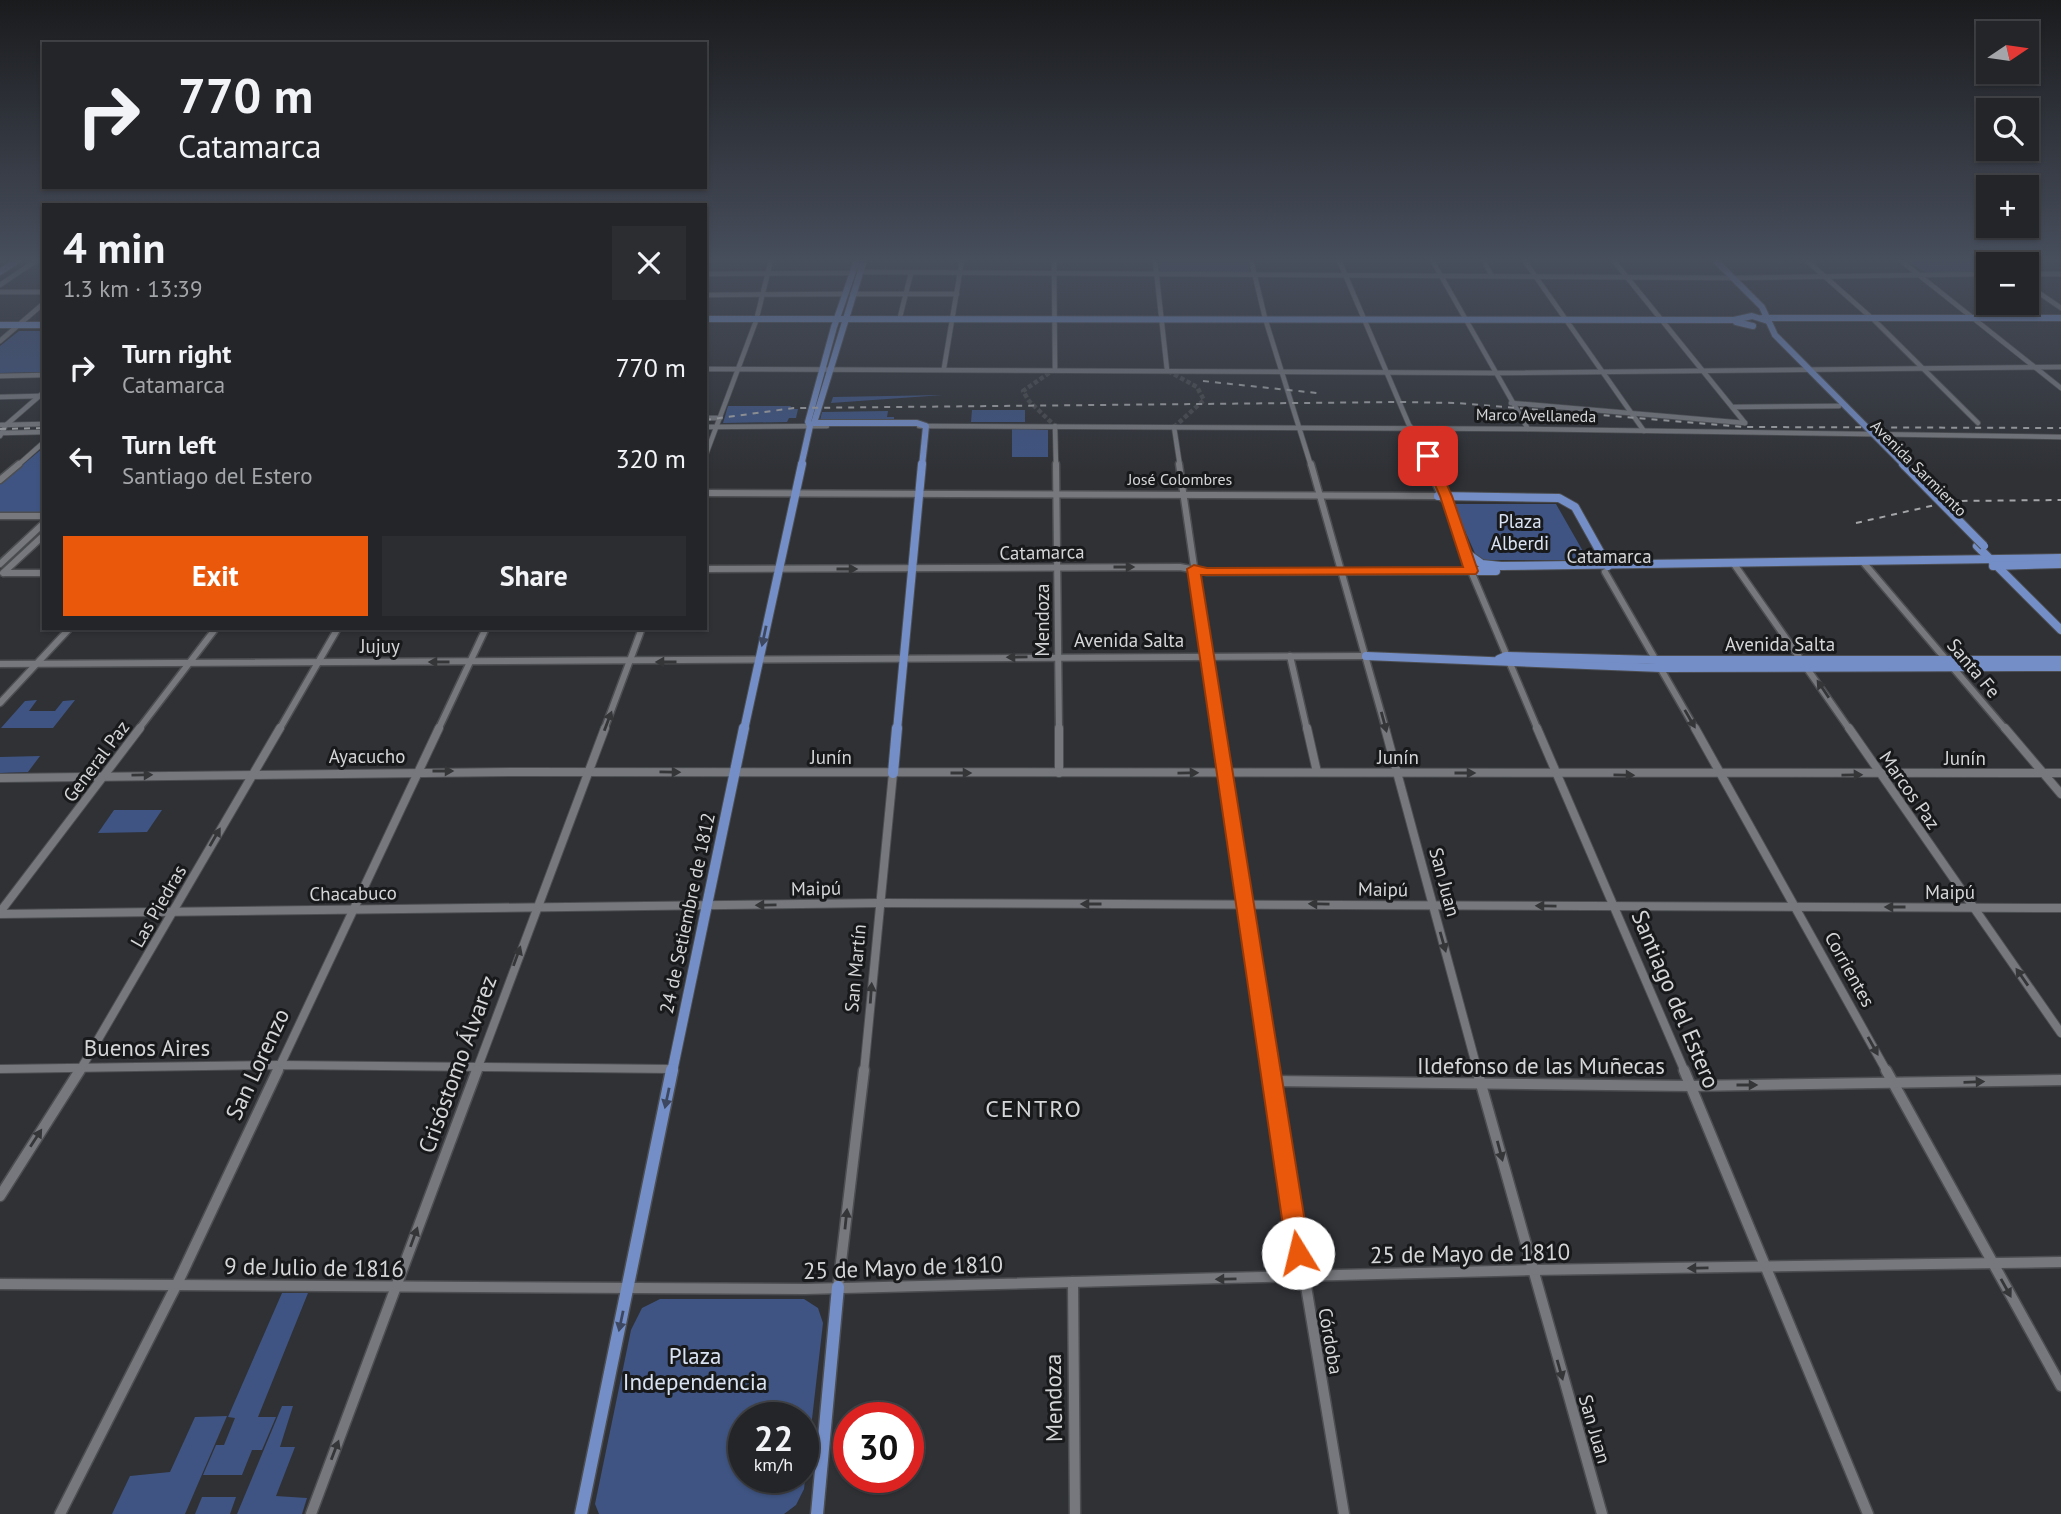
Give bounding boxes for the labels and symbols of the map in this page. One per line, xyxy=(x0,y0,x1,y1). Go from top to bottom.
north arrow xyxy=(1976,21,2039,84)
street label: Marco Avellaneda xyxy=(1476,404,1596,426)
street label: Avenida Sarmiento xyxy=(1867,416,1971,520)
pin xyxy=(1398,426,1458,486)
street label: José Colombres xyxy=(1127,469,1233,489)
park label: Plaza Alberdi xyxy=(1491,509,1549,555)
street label: Catamarca xyxy=(999,539,1085,565)
street label: Catamarca xyxy=(1566,544,1652,568)
one-way arrow xyxy=(1113,561,1135,573)
one-way arrow xyxy=(837,563,859,575)
street label: Mendoza xyxy=(1030,583,1054,657)
one-way arrow xyxy=(759,625,770,647)
street label: Avenida Salta xyxy=(1074,628,1184,652)
street label: Avenida Salta xyxy=(1725,632,1835,656)
street label: Santa Fe xyxy=(1942,633,2006,703)
street label: Jujuy xyxy=(359,634,400,658)
one-way arrow xyxy=(1006,651,1028,663)
one-way arrow xyxy=(655,656,677,667)
one-way arrow xyxy=(427,657,449,668)
one-way arrow xyxy=(1817,680,1830,699)
one-way arrow xyxy=(1684,709,1696,729)
one-way arrow xyxy=(602,711,613,732)
one-way arrow xyxy=(1379,712,1390,734)
street label: General Paz xyxy=(58,716,134,806)
street label: Ayacucho xyxy=(329,744,405,768)
street label: Junín xyxy=(809,745,852,769)
street label: Junín xyxy=(1376,745,1419,769)
street label: Marcos Paz xyxy=(1874,746,1946,834)
street label: Junín xyxy=(1943,746,1986,770)
one-way arrow xyxy=(432,765,454,777)
one-way arrow xyxy=(659,766,681,778)
one-way arrow xyxy=(950,767,972,779)
one-way arrow xyxy=(1178,767,1200,779)
one-way arrow xyxy=(1454,767,1476,779)
one-way arrow xyxy=(1613,769,1635,780)
one-way arrow xyxy=(1841,769,1863,780)
one-way arrow xyxy=(131,770,153,781)
street label: 24 de Setiembre de 1812 xyxy=(654,810,720,1016)
one-way arrow xyxy=(209,828,221,847)
street label: San Juan xyxy=(1424,845,1466,919)
street label: Las Piedras xyxy=(125,860,191,952)
street label: Maipú xyxy=(791,876,841,900)
street label: Maipú xyxy=(1358,877,1408,901)
street label: Chacabuco xyxy=(309,880,397,906)
street label: Maipú xyxy=(1925,880,1975,904)
one-way arrow xyxy=(1080,898,1102,910)
one-way arrow xyxy=(1307,898,1329,910)
one-way arrow xyxy=(754,899,776,910)
one-way arrow xyxy=(1535,900,1557,912)
one-way arrow xyxy=(1884,901,1906,913)
street label: Santiago del Estero xyxy=(1625,906,1727,1092)
street label: San Martín xyxy=(839,923,871,1013)
street label: Corrientes xyxy=(1820,927,1880,1011)
one-way arrow xyxy=(1438,931,1449,953)
one-way arrow xyxy=(512,946,523,967)
one-way arrow xyxy=(2015,968,2029,986)
street label: Crisóstomo Álvarez xyxy=(411,971,503,1157)
one-way arrow xyxy=(866,982,877,1004)
street label: San Lorenzo xyxy=(219,1004,295,1124)
street label: Buenos Aires xyxy=(84,1033,210,1062)
one-way arrow xyxy=(1867,1036,1879,1055)
street label: Ildefonso de las Muñecas xyxy=(1417,1051,1665,1080)
one-way arrow xyxy=(1964,1077,1986,1088)
one-way arrow xyxy=(1736,1079,1758,1091)
one-way arrow xyxy=(661,1087,672,1109)
district label: CENTRO xyxy=(985,1093,1083,1124)
one-way arrow xyxy=(30,1128,43,1148)
one-way arrow xyxy=(1495,1140,1506,1162)
one-way arrow xyxy=(840,1208,851,1230)
position arrow xyxy=(1261,1216,1335,1290)
one-way arrow xyxy=(409,1226,420,1247)
street label: 25 de Mayo de 1810 xyxy=(1370,1237,1570,1269)
street label: 25 de Mayo de 1810 xyxy=(802,1249,1004,1285)
street label: 9 de Julio de 1816 xyxy=(224,1251,404,1283)
one-way arrow xyxy=(1687,1263,1709,1274)
one-way arrow xyxy=(1214,1273,1236,1284)
one-way arrow xyxy=(2000,1278,2012,1298)
street label: Córdoba xyxy=(1313,1306,1349,1376)
one-way arrow xyxy=(616,1310,627,1332)
park label: Plaza Independencia xyxy=(623,1341,767,1396)
street label: Mendoza xyxy=(1038,1354,1068,1442)
one-way arrow xyxy=(1555,1360,1566,1382)
street label: San Juan xyxy=(1574,1392,1616,1466)
speed limit sign: 30 xyxy=(833,1402,924,1493)
one-way arrow xyxy=(330,1440,341,1461)

